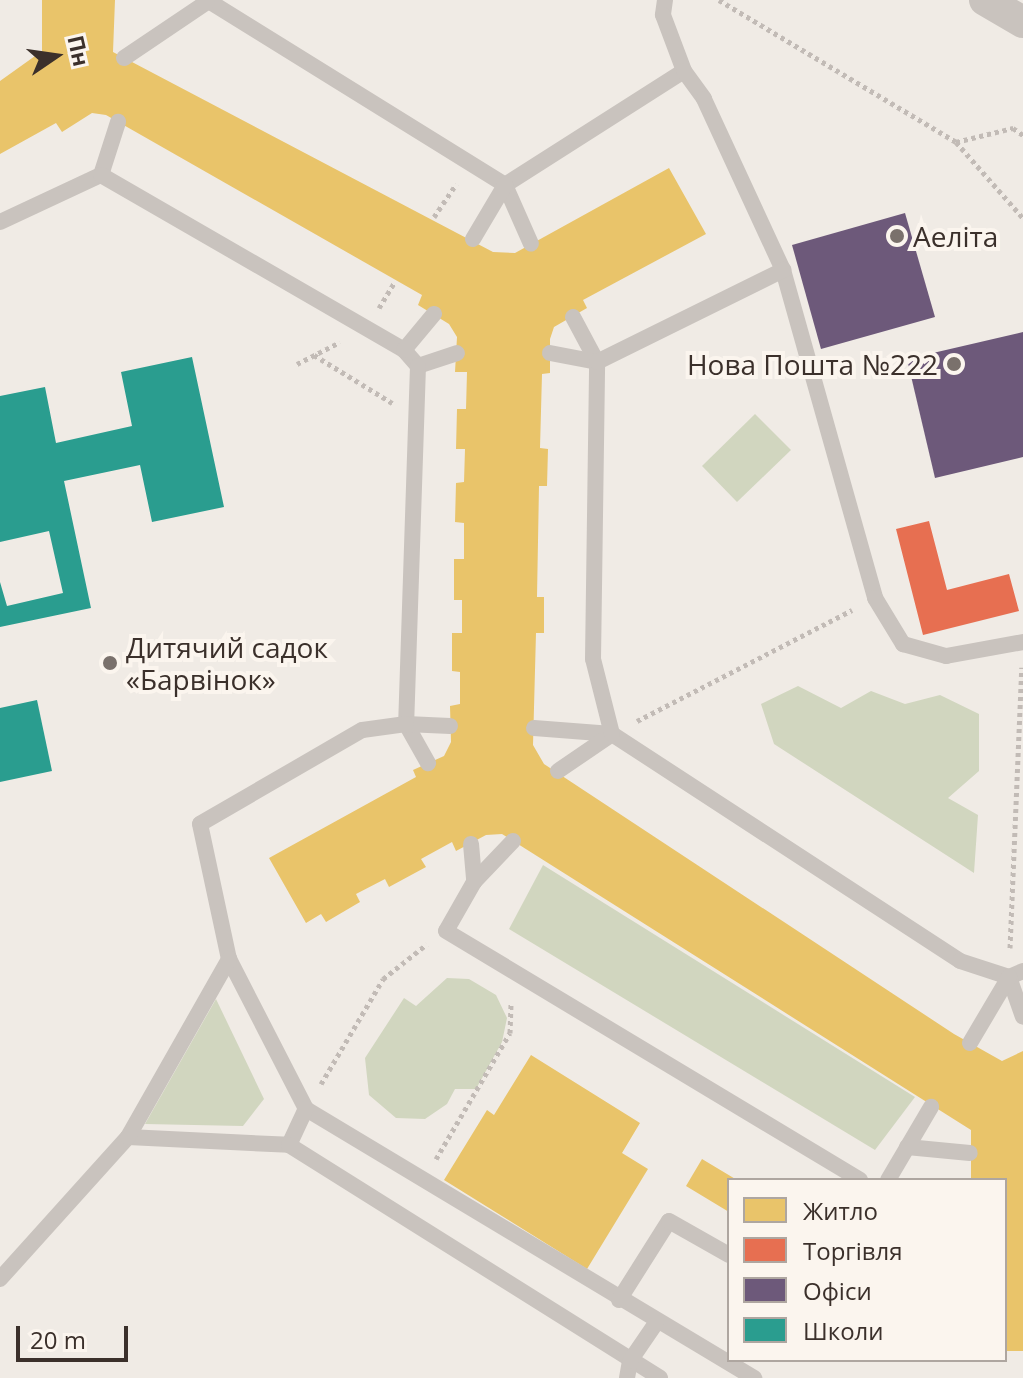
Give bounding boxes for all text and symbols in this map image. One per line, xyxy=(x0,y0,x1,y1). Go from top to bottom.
north arrow xyxy=(16,16,96,96)
text: Пн xyxy=(61,32,97,69)
place label: Аеліта xyxy=(913,219,998,253)
marker: Аеліта xyxy=(888,227,906,245)
place label: Нова Пошта №222 xyxy=(687,347,938,381)
marker: Нова Пошта №222 xyxy=(945,355,963,373)
place label: Дитячий садок «Барвінок» xyxy=(126,630,328,696)
marker: Дитячий садок «Барвінок» xyxy=(101,654,119,672)
legend xyxy=(727,1178,1007,1362)
text: Житло xyxy=(803,1194,878,1227)
text: Торгівля xyxy=(803,1234,903,1267)
text: Офіси xyxy=(803,1274,872,1307)
scale bar xyxy=(20,1310,132,1360)
text: Школи xyxy=(803,1314,884,1347)
text: 20 m xyxy=(30,1323,86,1356)

